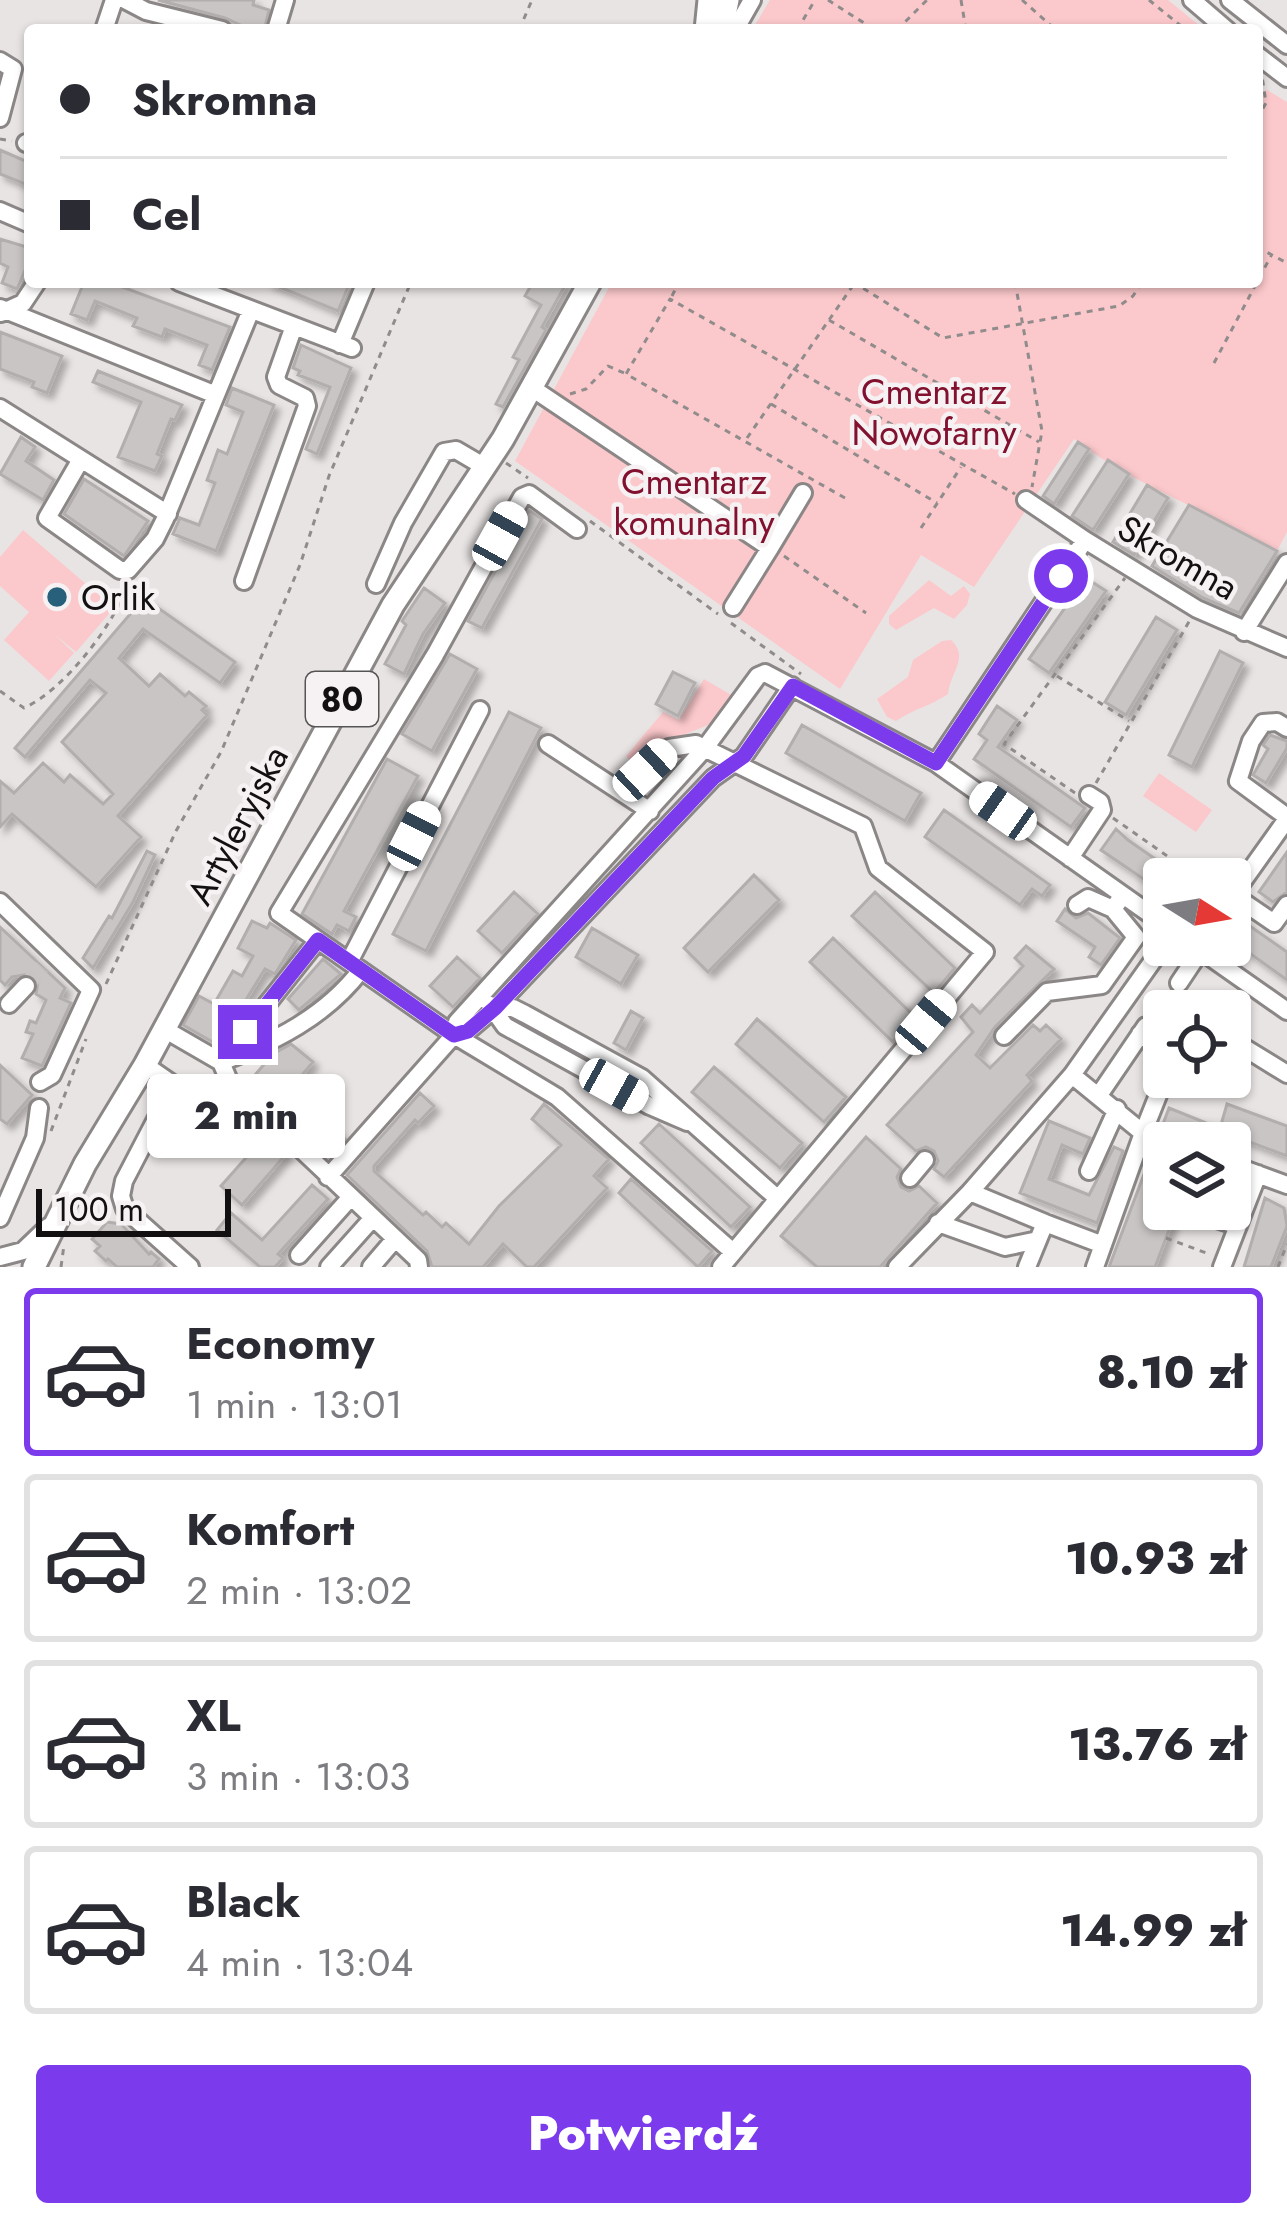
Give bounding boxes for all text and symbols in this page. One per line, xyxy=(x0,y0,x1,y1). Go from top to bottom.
text: Skromna xyxy=(132,67,318,132)
text: Cel xyxy=(132,182,201,247)
park label: Cmentarz Nowofarny xyxy=(851,365,1017,458)
park label: Cmentarz komunalny xyxy=(614,455,775,548)
car xyxy=(467,496,533,576)
street label: Skromna xyxy=(1108,502,1248,612)
route start xyxy=(1034,549,1088,603)
place label: Orlik xyxy=(81,571,155,623)
marker: Orlik xyxy=(44,584,70,610)
road number: 80 xyxy=(306,672,378,726)
car xyxy=(606,732,684,808)
street label: Artyleryjska xyxy=(173,736,301,914)
car xyxy=(963,776,1043,846)
car xyxy=(382,796,446,876)
north arrow xyxy=(1143,858,1251,966)
map controls xyxy=(1143,858,1251,1230)
car xyxy=(889,983,963,1061)
button: locate xyxy=(1143,990,1251,1098)
route end xyxy=(218,1005,272,1059)
car xyxy=(574,1053,654,1119)
callout: 2 min xyxy=(146,1074,344,1158)
text: 2 min xyxy=(194,1087,298,1144)
button: layers xyxy=(1143,1122,1251,1230)
scale bar xyxy=(36,1183,231,1236)
text: 100 m xyxy=(54,1186,144,1233)
text: Economy xyxy=(186,1311,374,1376)
icon: car xyxy=(42,1318,150,1426)
text: 8.10 zł xyxy=(1097,1340,1245,1405)
text: 1 min · 13:01 xyxy=(186,1376,403,1433)
text: Komfort xyxy=(186,1497,354,1562)
icon: car xyxy=(42,1504,150,1612)
text: 10.93 zł xyxy=(1065,1526,1245,1591)
text: 2 min · 13:02 xyxy=(186,1562,412,1619)
text: XL xyxy=(186,1683,241,1748)
icon: car xyxy=(42,1690,150,1798)
text: 13.76 zł xyxy=(1068,1712,1245,1777)
text: 3 min · 13:03 xyxy=(186,1748,410,1805)
text: Black xyxy=(186,1869,300,1934)
icon: car xyxy=(42,1876,150,1984)
text: 14.99 zł xyxy=(1060,1898,1245,1963)
text: 4 min · 13:04 xyxy=(186,1934,413,1991)
button: Potwierdź xyxy=(36,2065,1251,2203)

